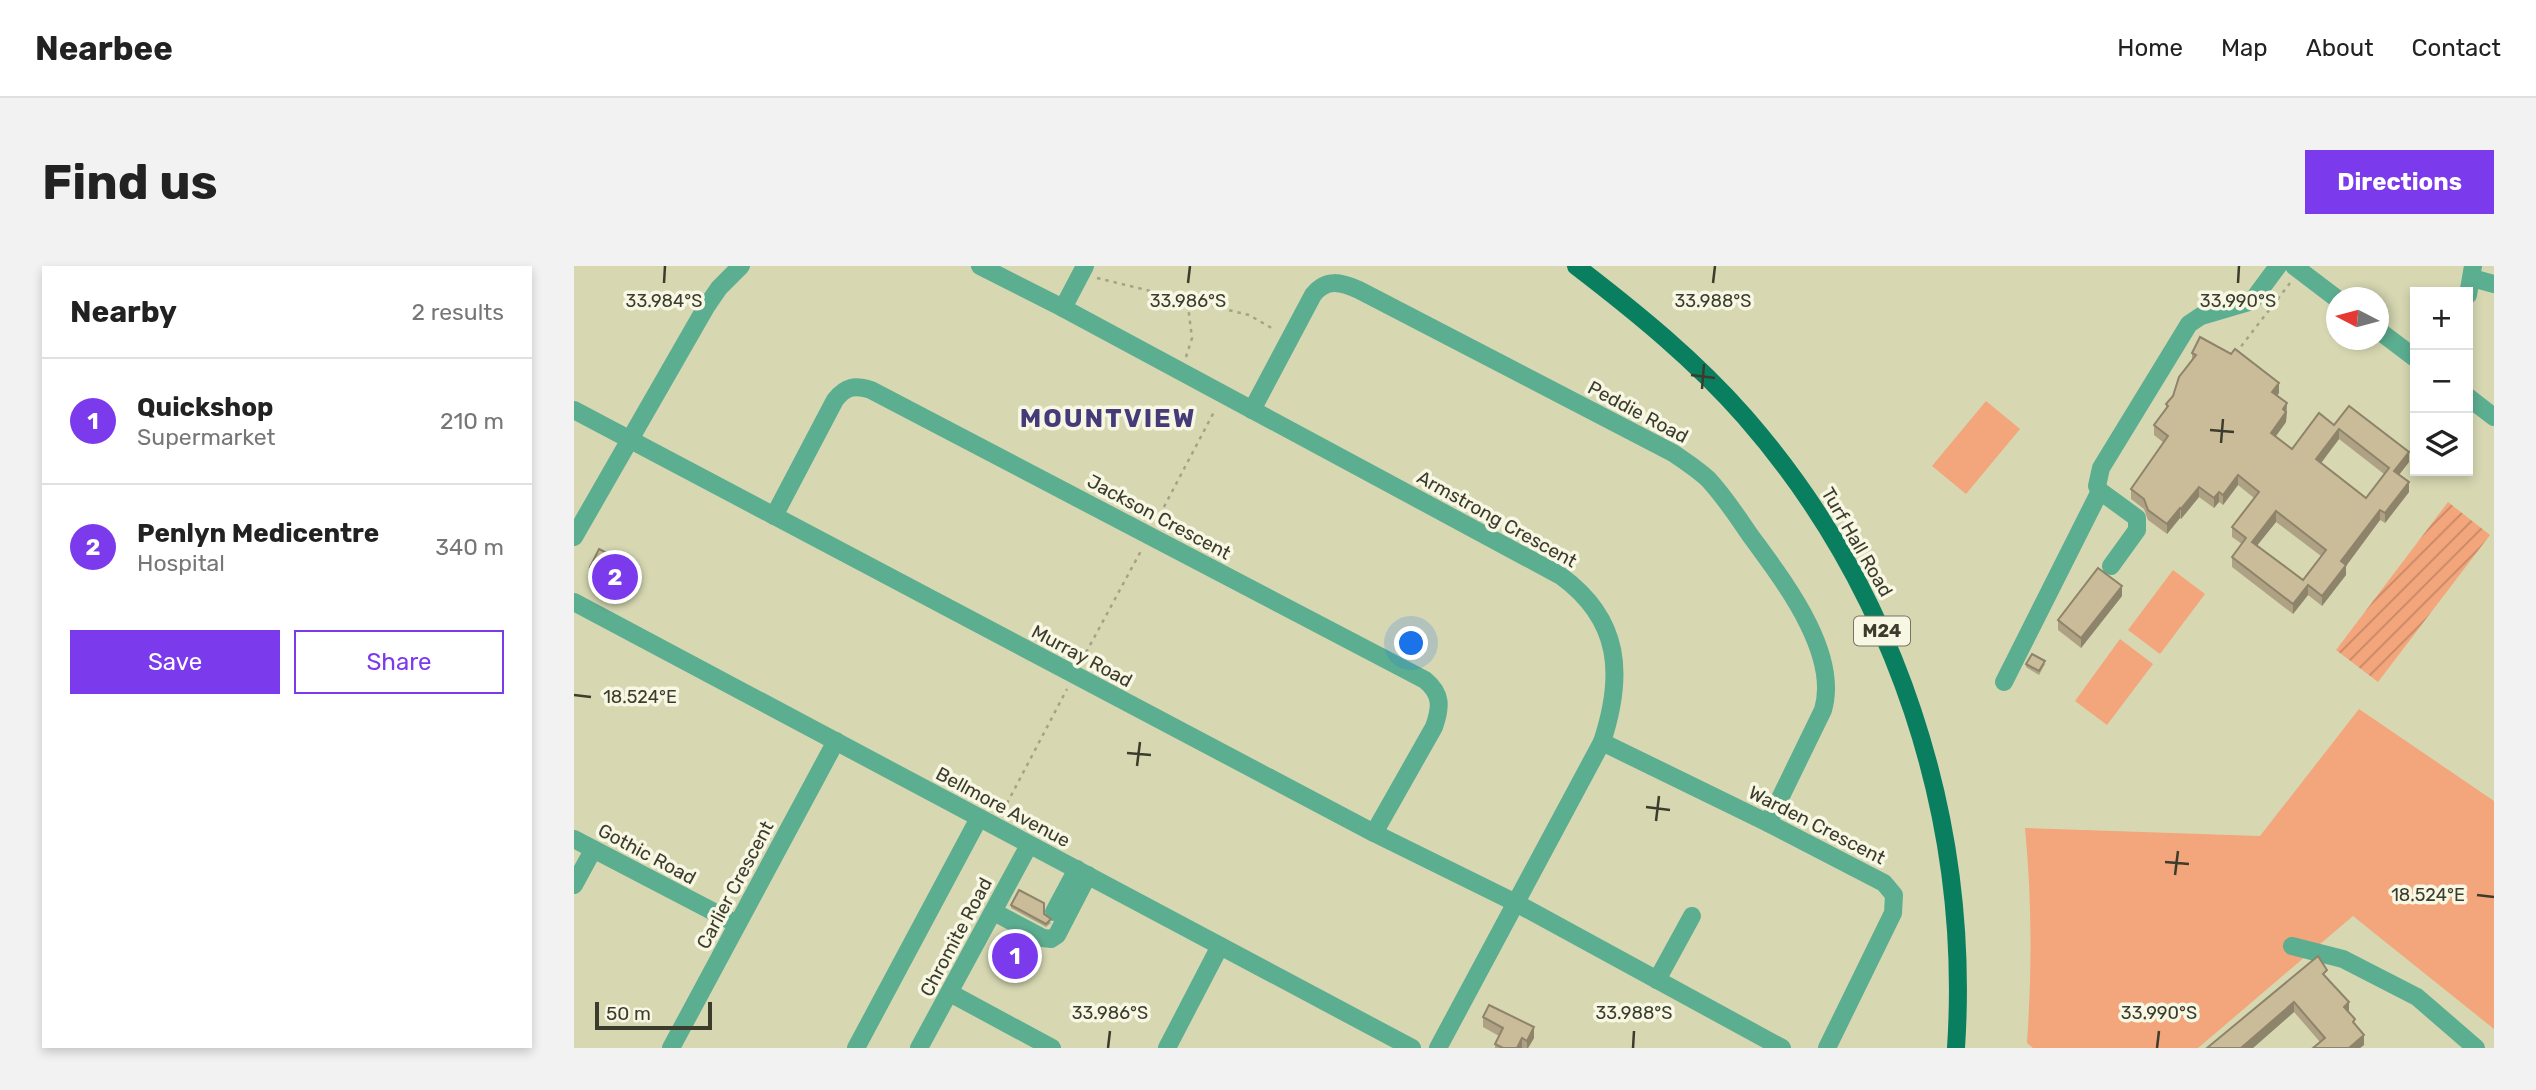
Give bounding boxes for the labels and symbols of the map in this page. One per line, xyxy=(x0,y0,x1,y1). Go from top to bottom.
north arrow xyxy=(2326,287,2389,350)
text: 33.984°S xyxy=(626,290,702,312)
text: 33.986°S xyxy=(1150,290,1226,312)
text: 33.988°S xyxy=(1674,290,1752,312)
text: 33.990°S xyxy=(2200,290,2276,312)
street label: Peddie Road xyxy=(1584,376,1692,448)
district label: MOUNTVIEW xyxy=(1020,403,1196,434)
street label: Armstrong Crescent xyxy=(1413,465,1582,573)
street label: Jackson Crescent xyxy=(1083,469,1235,565)
street label: Turf Hall Road xyxy=(1816,483,1898,601)
pin: 2 xyxy=(592,551,638,603)
road number: M24 xyxy=(1854,617,1910,646)
street label: Murray Road xyxy=(1028,620,1136,692)
your location xyxy=(1394,626,1428,660)
text: 18.524°E xyxy=(603,686,677,708)
street label: Bellmore Avenue xyxy=(932,762,1074,852)
street label: Warden Crescent xyxy=(1745,781,1890,870)
street label: Carlier Crescent xyxy=(692,817,779,953)
street label: Gothic Road xyxy=(594,819,700,889)
street label: Chromite Road xyxy=(915,874,997,1000)
text: 18.524°E xyxy=(2391,884,2465,906)
pin: 1 xyxy=(992,930,1038,982)
scale bar xyxy=(595,999,712,1031)
text: 33.986°S xyxy=(1072,1002,1148,1024)
text: 33.988°S xyxy=(1595,1002,1673,1024)
text: 33.990°S xyxy=(2121,1002,2197,1024)

